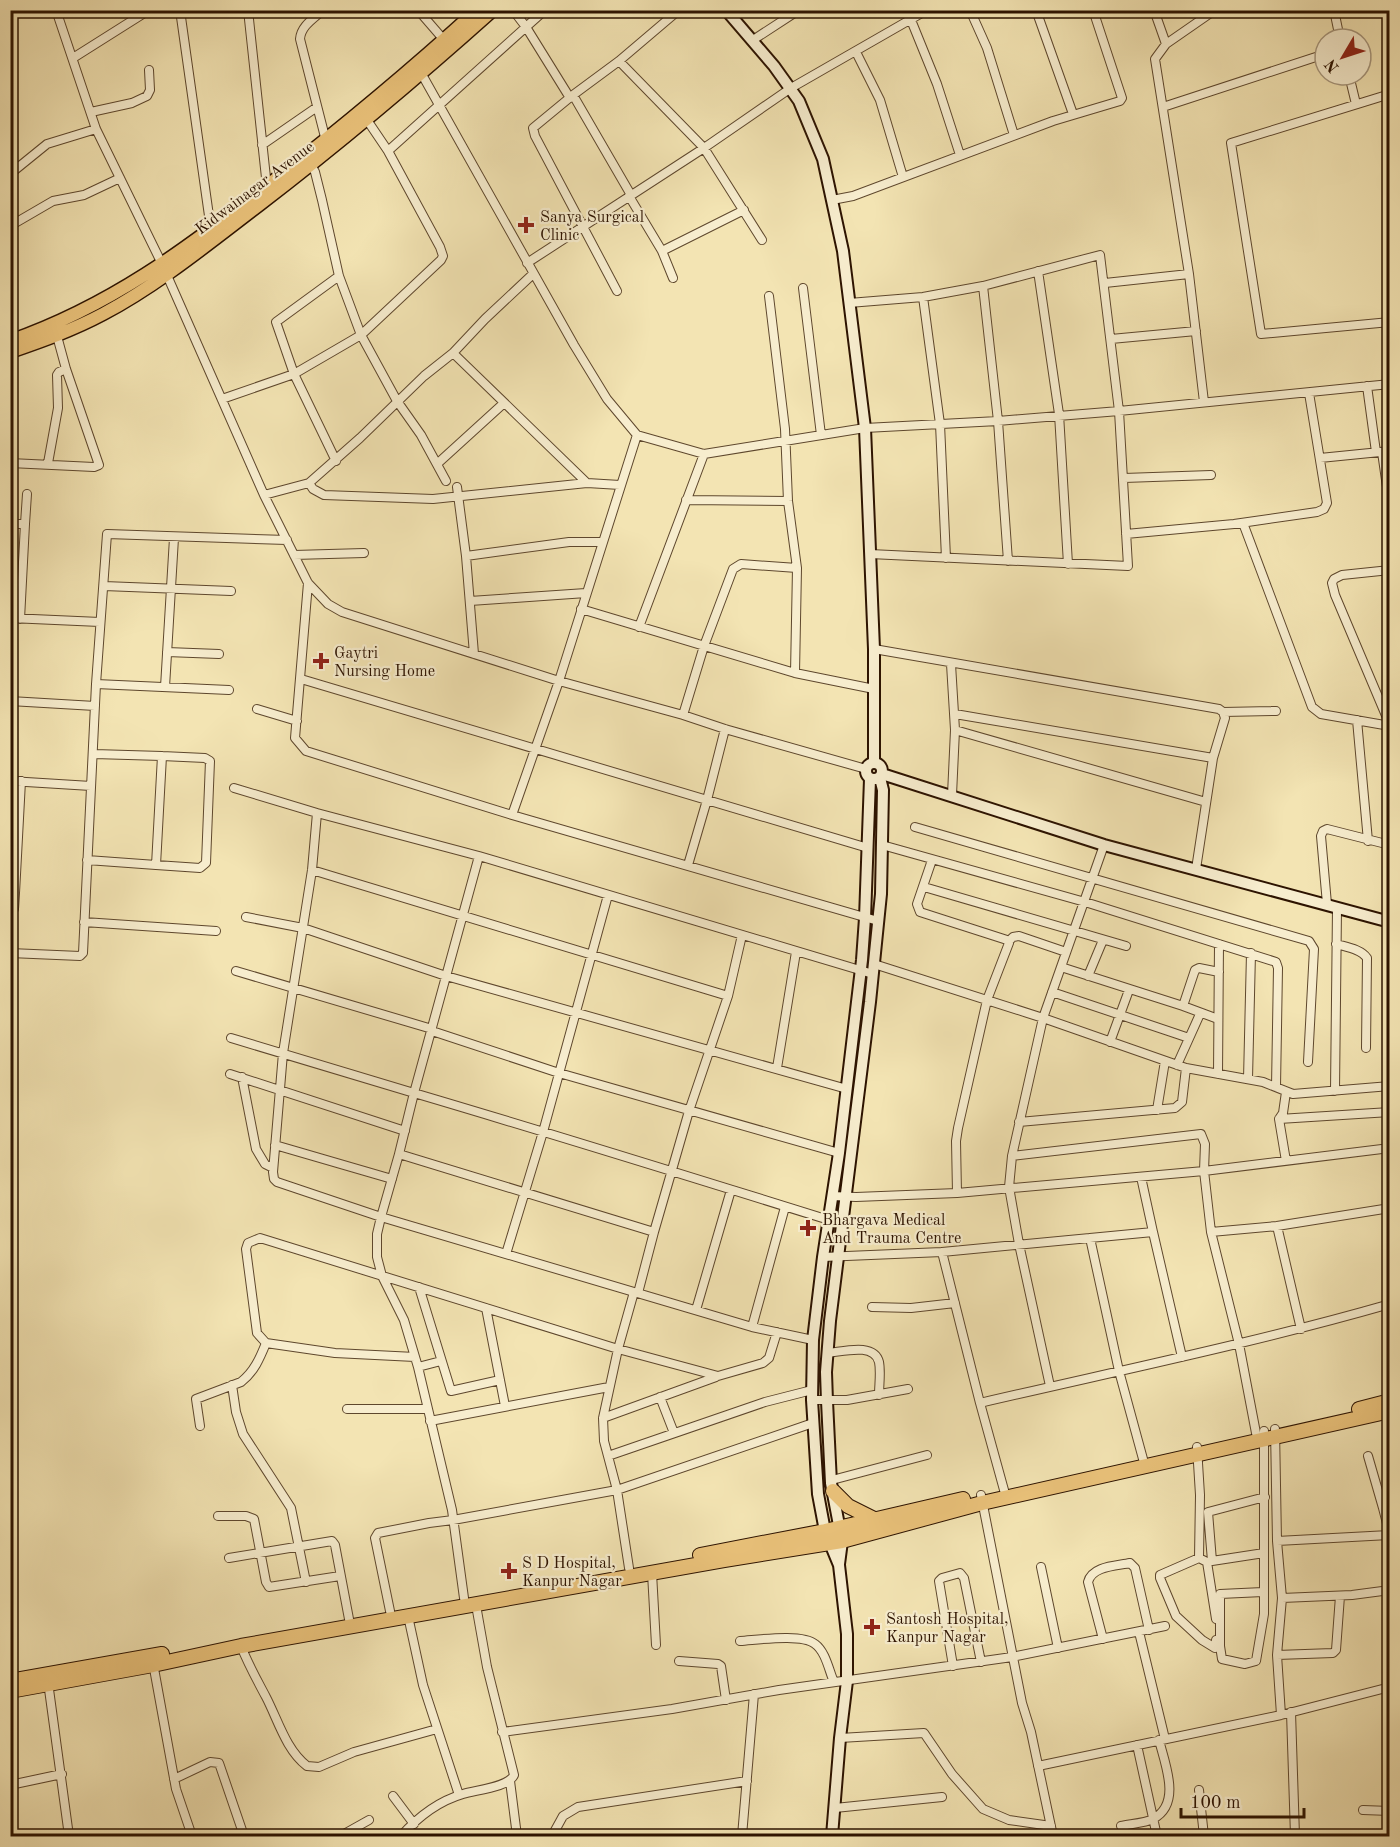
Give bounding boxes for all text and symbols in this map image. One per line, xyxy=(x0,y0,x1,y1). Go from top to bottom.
north arrow xyxy=(1313,27,1373,87)
text: N xyxy=(1322,55,1343,75)
street label: Kidwainagar Avenue xyxy=(193,139,317,238)
place label: Sanya Surgical Clinic xyxy=(540,210,644,244)
marker: Sanya Surgical Clinic xyxy=(517,216,535,234)
place label: Gaytri Nursing Home xyxy=(334,646,435,680)
marker: Gaytri Nursing Home xyxy=(312,652,330,670)
place label: Bhargava Medical And Trauma Centre xyxy=(822,1213,961,1247)
marker: Bhargava Medical And Trauma Centre xyxy=(799,1219,817,1237)
place label: S D Hospital, Kanpur Nagar xyxy=(522,1556,622,1590)
marker: S D Hospital, Kanpur Nagar xyxy=(500,1562,518,1580)
place label: Santosh Hospital, Kanpur Nagar xyxy=(886,1612,1009,1646)
marker: Santosh Hospital, Kanpur Nagar xyxy=(863,1618,881,1636)
scale bar xyxy=(1181,1781,1304,1819)
text: 100 m xyxy=(1190,1794,1241,1812)

